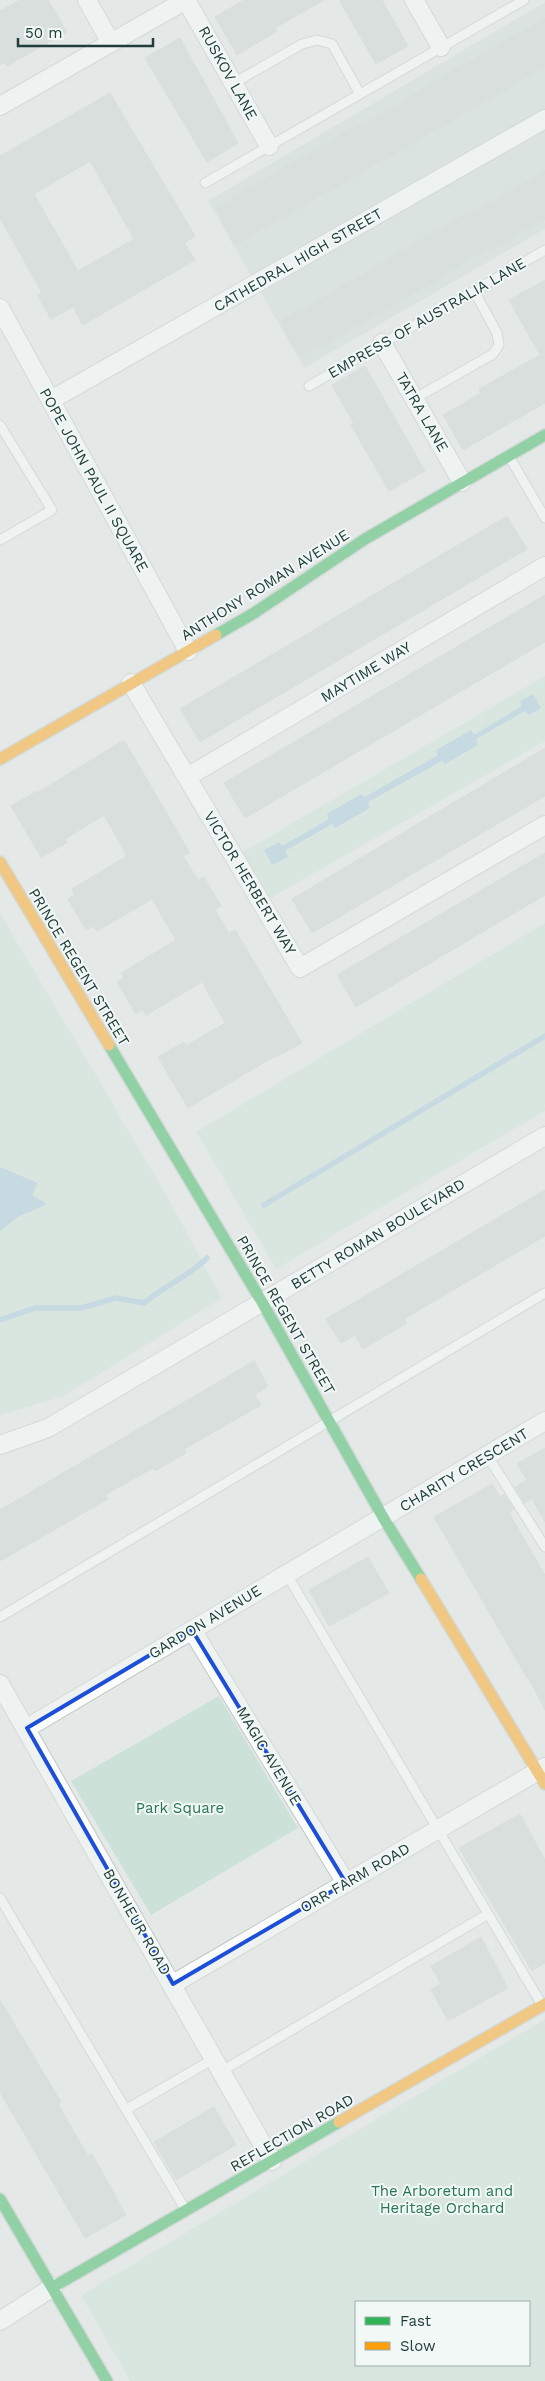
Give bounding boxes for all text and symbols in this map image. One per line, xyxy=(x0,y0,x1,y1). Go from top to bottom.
scale bar xyxy=(18,15,152,47)
street label: RUSKOV LANE xyxy=(195,23,261,123)
text: 50 m xyxy=(25,24,62,42)
street label: CATHEDRAL HIGH STREET xyxy=(210,204,386,316)
street label: EMPRESS OF AUSTRALIA LANE xyxy=(325,254,529,382)
street label: TATRA LANE xyxy=(392,369,452,455)
street label: POPE JOHN PAUL II SQUARE xyxy=(36,385,152,575)
street label: ANTHONY ROMAN AVENUE xyxy=(177,526,353,644)
street label: MAYTIME WAY xyxy=(318,638,415,706)
street label: VICTOR HERBERT WAY xyxy=(200,808,300,958)
street label: PRINCE REGENT STREET xyxy=(25,885,133,1049)
street label: BETTY ROMAN BOULEVARD xyxy=(288,1175,468,1293)
street label: PRINCE REGENT STREET xyxy=(233,1232,339,1398)
street label: CHARITY CRESCENT xyxy=(396,1424,532,1516)
street label: GARDON AVENUE xyxy=(146,1581,264,1663)
street label: MAGIC AVENUE xyxy=(232,1703,306,1809)
park label: Park Square xyxy=(136,1799,224,1817)
street label: ORR FARM ROAD xyxy=(297,1839,413,1917)
street label: BONHEUR ROAD xyxy=(99,1866,175,1978)
street label: REFLECTION ROAD xyxy=(227,2090,357,2176)
park label: The Arboretum and Heritage Orchard xyxy=(371,2182,513,2217)
legend xyxy=(355,2301,530,2366)
text: Fast xyxy=(400,2312,432,2330)
text: Slow xyxy=(400,2337,436,2355)

